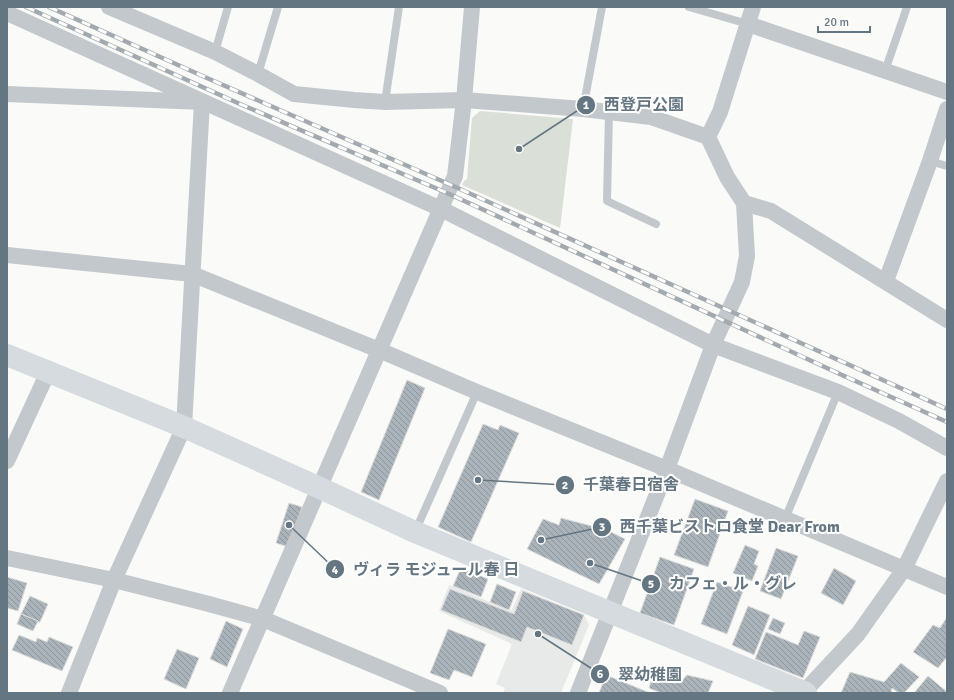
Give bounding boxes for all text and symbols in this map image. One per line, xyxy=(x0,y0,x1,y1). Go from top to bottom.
scale bar xyxy=(818,8,870,34)
text: 20 m xyxy=(824,15,849,30)
callout: 西登戸公園 xyxy=(576,91,692,119)
text: 西登戸公園 xyxy=(604,95,684,115)
text: 1 xyxy=(583,98,590,113)
callout: 千葉春日宿舎 xyxy=(555,471,687,499)
text: 千葉春日宿舎 xyxy=(583,475,679,495)
text: 2 xyxy=(562,478,568,493)
callout: 西千葉ビストロ食堂 Dear From xyxy=(592,513,848,541)
text: 西千葉ビストロ食堂 Dear From xyxy=(620,517,840,537)
text: 3 xyxy=(599,520,605,535)
callout: ヴィラ モジュール春 日 xyxy=(325,555,528,583)
text: ヴィラ モジュール春 日 xyxy=(353,560,519,580)
text: 4 xyxy=(332,563,339,578)
callout: カフェ・ル・グレ xyxy=(641,570,805,598)
text: カフェ・ル・グレ xyxy=(669,574,797,594)
text: 5 xyxy=(648,577,654,592)
callout: 翠幼稚園 xyxy=(590,660,690,688)
text: 翠幼稚園 xyxy=(618,665,682,685)
text: 6 xyxy=(597,667,604,682)

